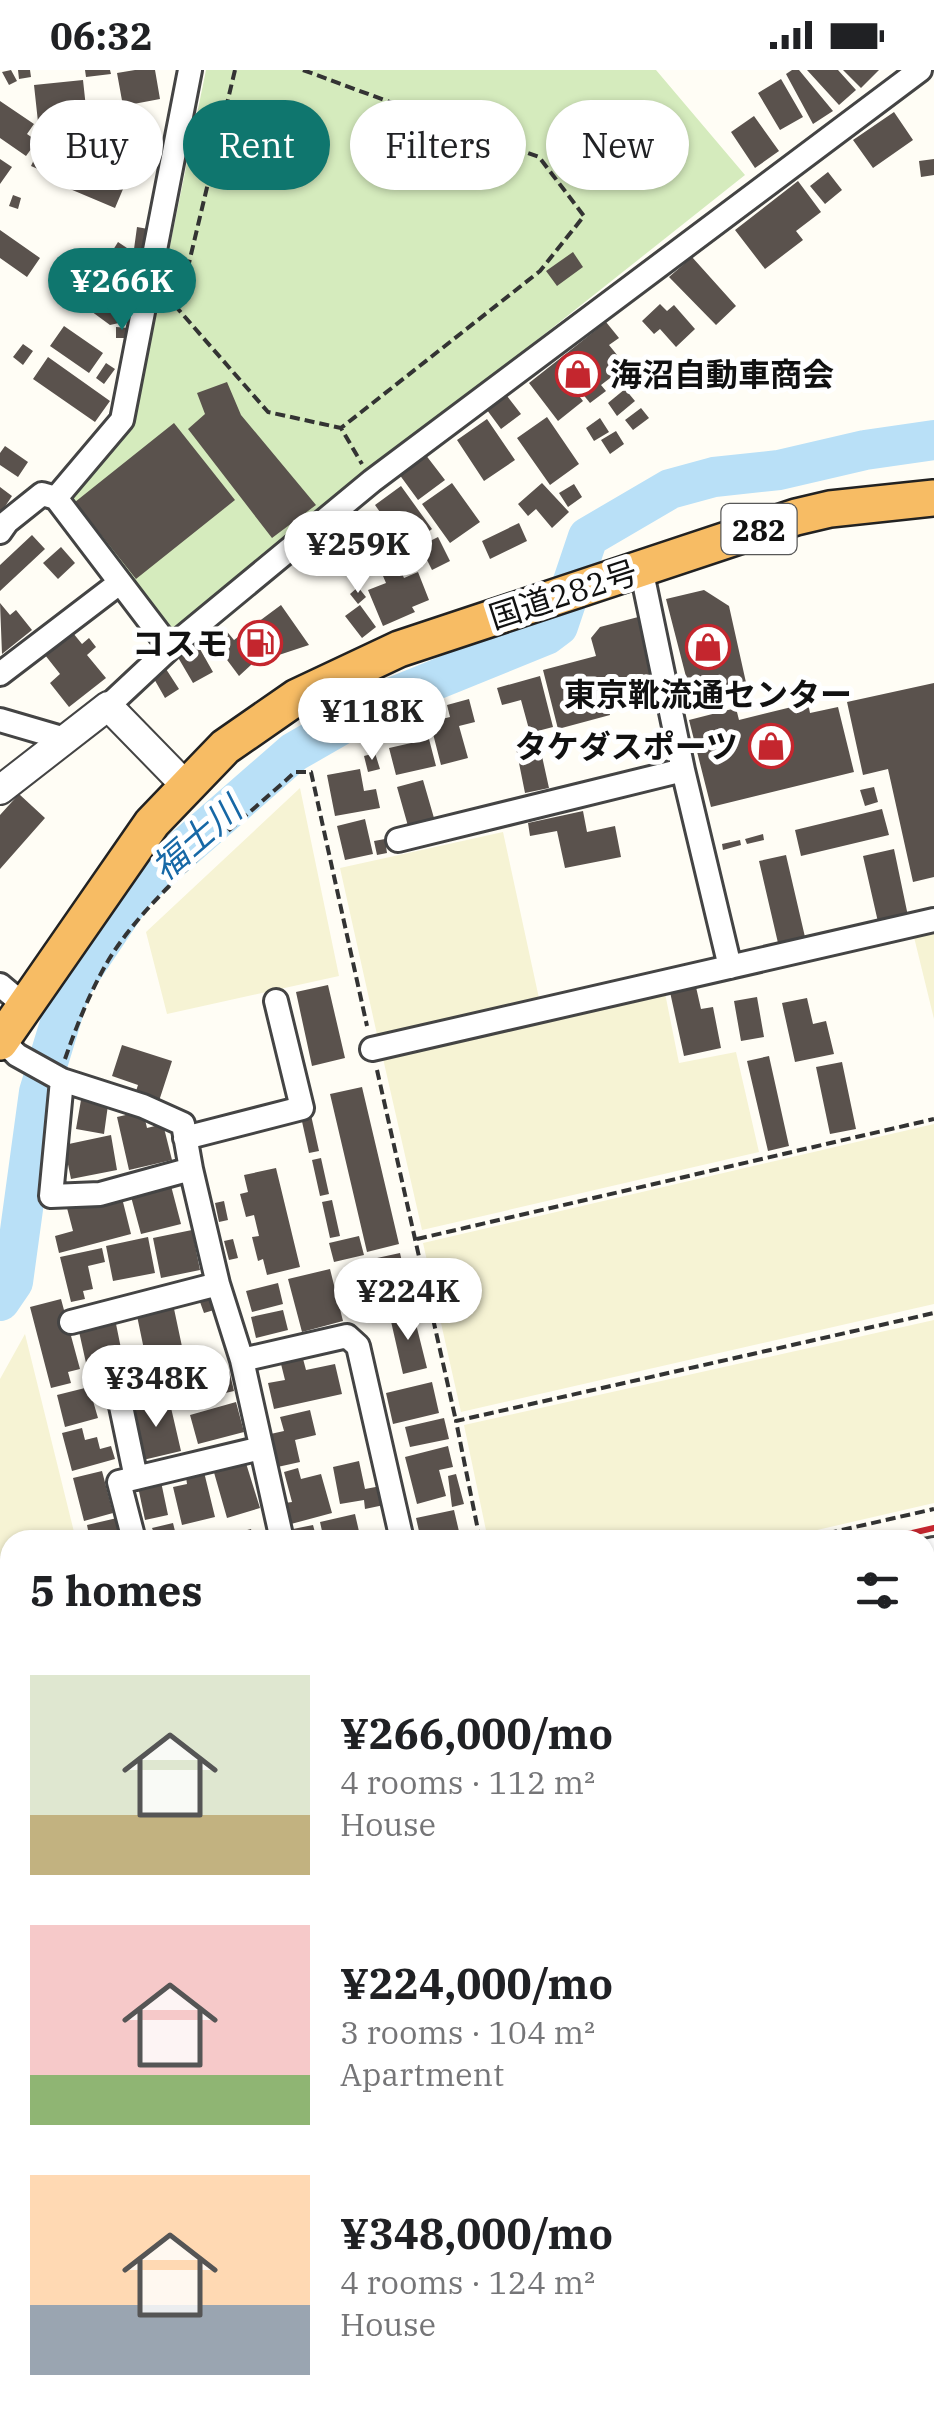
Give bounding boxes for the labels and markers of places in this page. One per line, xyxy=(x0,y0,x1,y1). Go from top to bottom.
pin: ¥266K xyxy=(52,248,192,333)
shop icon: 海沼自動車商会 xyxy=(555,351,601,397)
place label: 海沼自動車商会 xyxy=(610,353,834,395)
pin: ¥259K xyxy=(288,511,428,596)
fuel station icon: コスモ xyxy=(237,620,283,666)
place label: コスモ xyxy=(132,622,228,664)
shop icon: 東京靴流通センター xyxy=(685,624,731,670)
place label: 東京靴流通センター xyxy=(564,673,852,715)
pin: ¥118K xyxy=(302,678,442,763)
shop icon: タケダスポーツ xyxy=(748,723,794,769)
place label: タケダスポーツ xyxy=(515,725,738,767)
pin: ¥224K xyxy=(338,1258,478,1343)
pin: ¥348K xyxy=(86,1345,226,1430)

